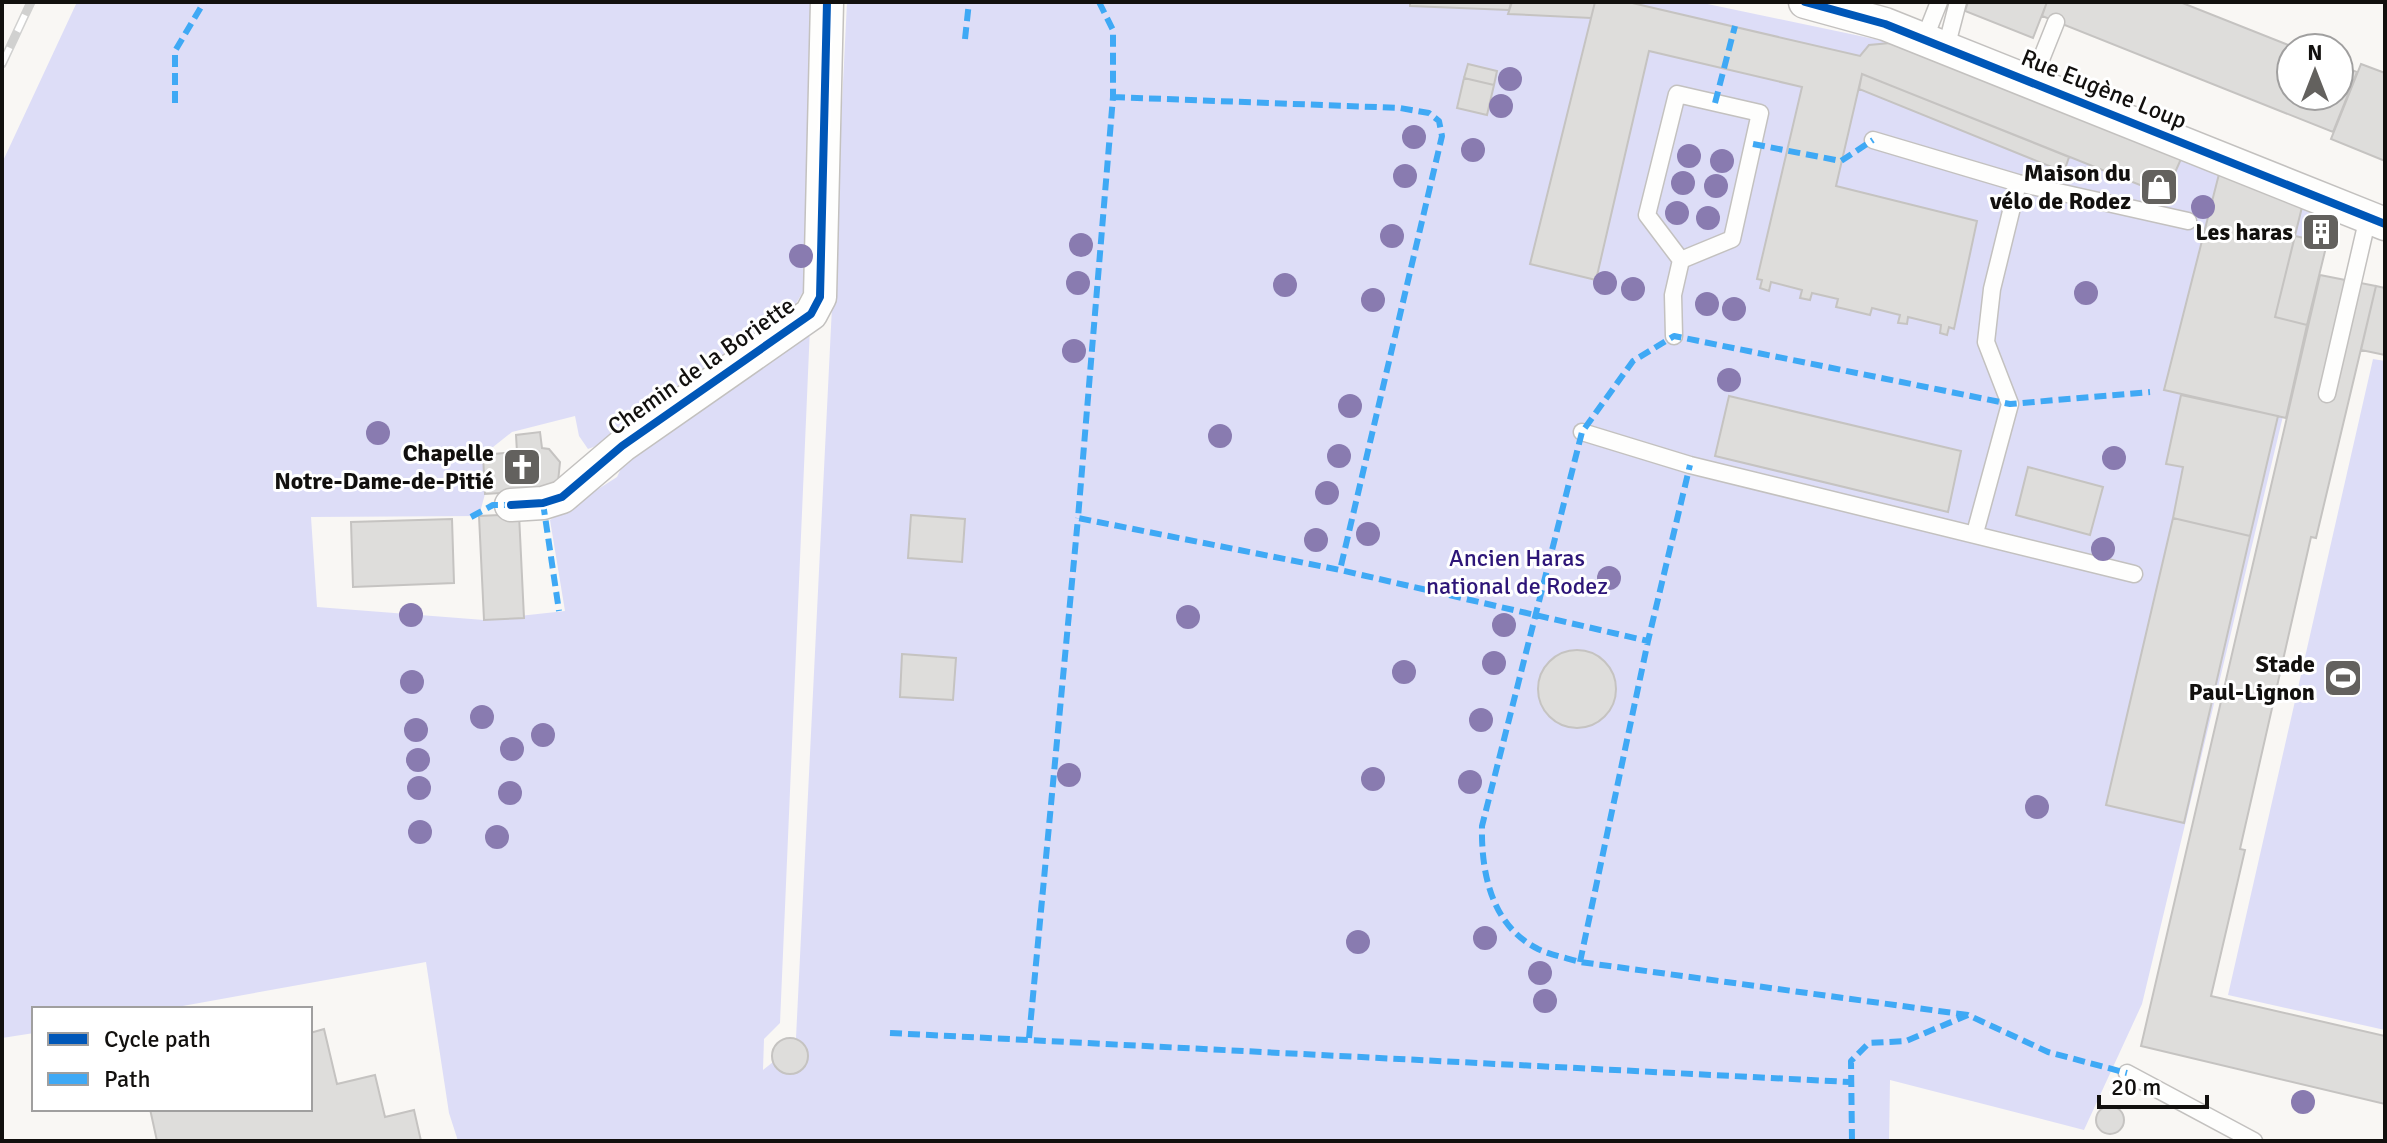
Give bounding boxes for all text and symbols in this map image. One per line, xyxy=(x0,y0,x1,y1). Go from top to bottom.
north arrow xyxy=(2275,32,2355,112)
text: N xyxy=(2307,39,2323,66)
street label: Rue Eugène Loup xyxy=(2017,42,2191,136)
place label: Maison du vélo de Rodez xyxy=(1989,158,2131,216)
shop icon: Maison du vélo de Rodez xyxy=(2138,166,2180,208)
building icon: Les haras xyxy=(2300,211,2342,253)
place label: Les haras xyxy=(2195,217,2293,247)
street label: Chemin de la Boriette xyxy=(602,290,800,442)
place label: Chapelle Notre-Dame-de-Pitié xyxy=(274,438,494,496)
church icon: Chapelle Notre-Dame-de-Pitié xyxy=(501,446,543,488)
park label: Ancien Haras national de Rodez xyxy=(1426,543,1608,601)
place label: Stade Paul-Lignon xyxy=(2189,649,2315,707)
sports icon: Stade Paul-Lignon xyxy=(2322,657,2364,699)
legend xyxy=(32,1007,312,1111)
text: Cycle path xyxy=(104,1024,211,1054)
scale bar xyxy=(2099,1059,2207,1109)
text: Path xyxy=(104,1064,150,1094)
text: 20 m xyxy=(2111,1072,2161,1102)

